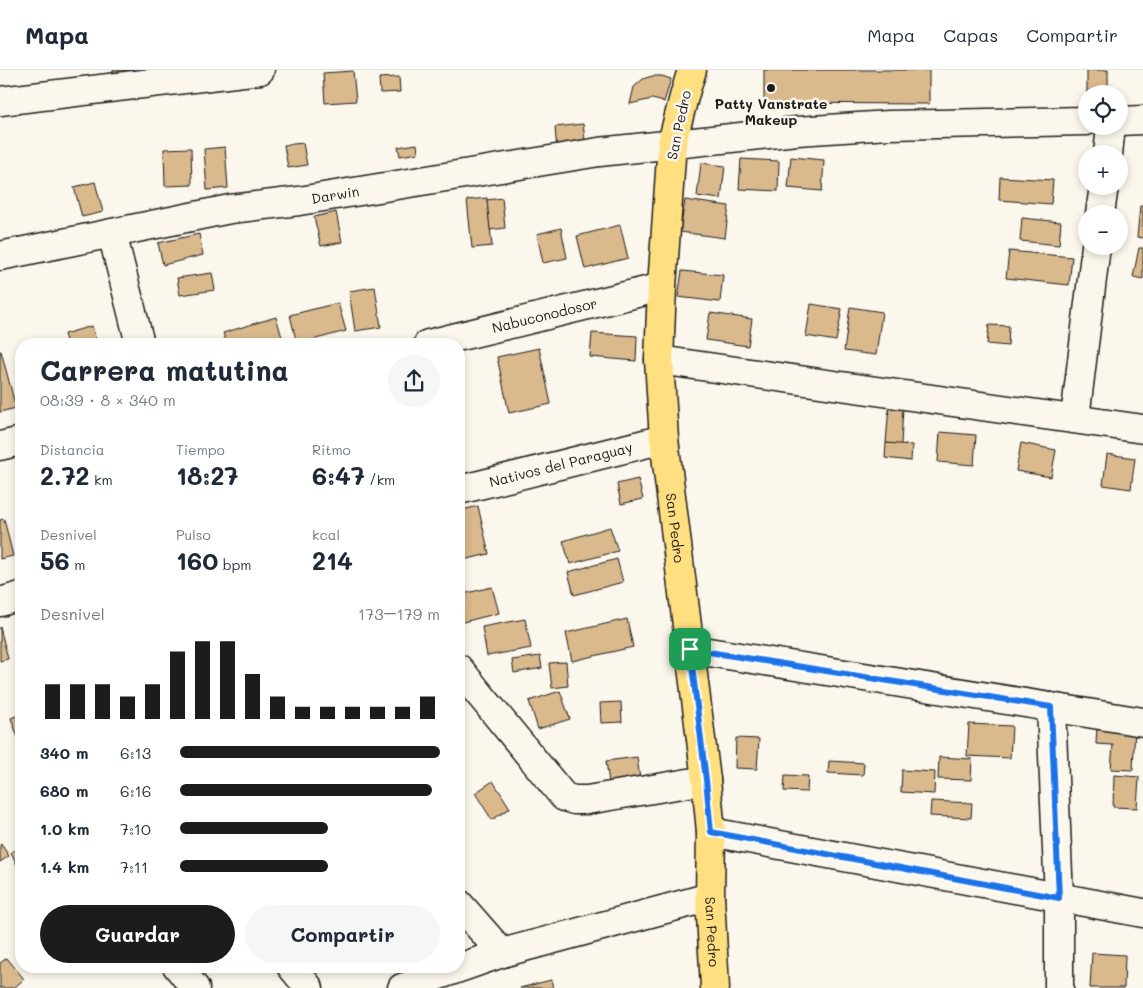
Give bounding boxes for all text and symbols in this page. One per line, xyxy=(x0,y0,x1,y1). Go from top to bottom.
text: Mapa xyxy=(25,19,89,50)
text: Mapa xyxy=(867,23,915,47)
text: Capas xyxy=(943,23,998,47)
text: Compartir xyxy=(1026,23,1118,47)
marker: Patty Vanstrate Makeup xyxy=(765,82,777,94)
map controls xyxy=(1078,85,1128,255)
button: locate xyxy=(1078,85,1128,135)
street label: San Pedro xyxy=(662,89,695,161)
place label: Patty Vanstrate Makeup xyxy=(715,94,827,129)
button: + xyxy=(1078,145,1128,195)
street label: Darwin xyxy=(310,181,361,208)
button: − xyxy=(1078,205,1128,255)
street label: Nabuconodosor xyxy=(490,293,599,337)
text: Carrera matutina xyxy=(40,352,289,388)
button: share xyxy=(388,355,440,407)
text: 08:39 · 8 × 340 m xyxy=(40,389,176,410)
street label: Nativos del Paraguay xyxy=(487,437,634,491)
text: Distancia xyxy=(40,440,105,459)
text: Tiempo xyxy=(176,440,225,459)
text: Ritmo xyxy=(312,440,351,459)
text: 2.72 xyxy=(40,459,90,491)
text: 18:27 xyxy=(176,459,238,491)
text: 6:47 xyxy=(312,459,365,491)
text: km xyxy=(90,470,113,489)
text: /km xyxy=(365,470,395,489)
street label: San Pedro xyxy=(662,492,689,564)
text: Desnivel xyxy=(40,525,97,544)
text: Pulso xyxy=(176,525,211,544)
text: kcal xyxy=(312,525,340,544)
text: 56 xyxy=(40,544,70,576)
text: 160 xyxy=(176,544,218,576)
text: 214 xyxy=(312,544,353,576)
text: m xyxy=(70,555,85,574)
text: bpm xyxy=(218,555,251,574)
text: Desnivel xyxy=(40,603,105,624)
text: 173–179 m xyxy=(358,603,440,624)
pin xyxy=(669,628,711,670)
icon: arrive xyxy=(676,635,704,663)
text: 340 m xyxy=(40,742,89,763)
text: 6:13 xyxy=(120,742,151,763)
text: 680 m xyxy=(40,780,88,801)
text: 6:16 xyxy=(120,780,151,801)
text: 1.0 km xyxy=(40,818,89,839)
text: 7:10 xyxy=(120,818,151,839)
text: 1.4 km xyxy=(40,856,89,877)
text: 7:11 xyxy=(120,856,148,877)
street label: San Pedro xyxy=(701,896,724,967)
button: Guardar xyxy=(40,905,235,963)
button: Compartir xyxy=(245,905,440,963)

